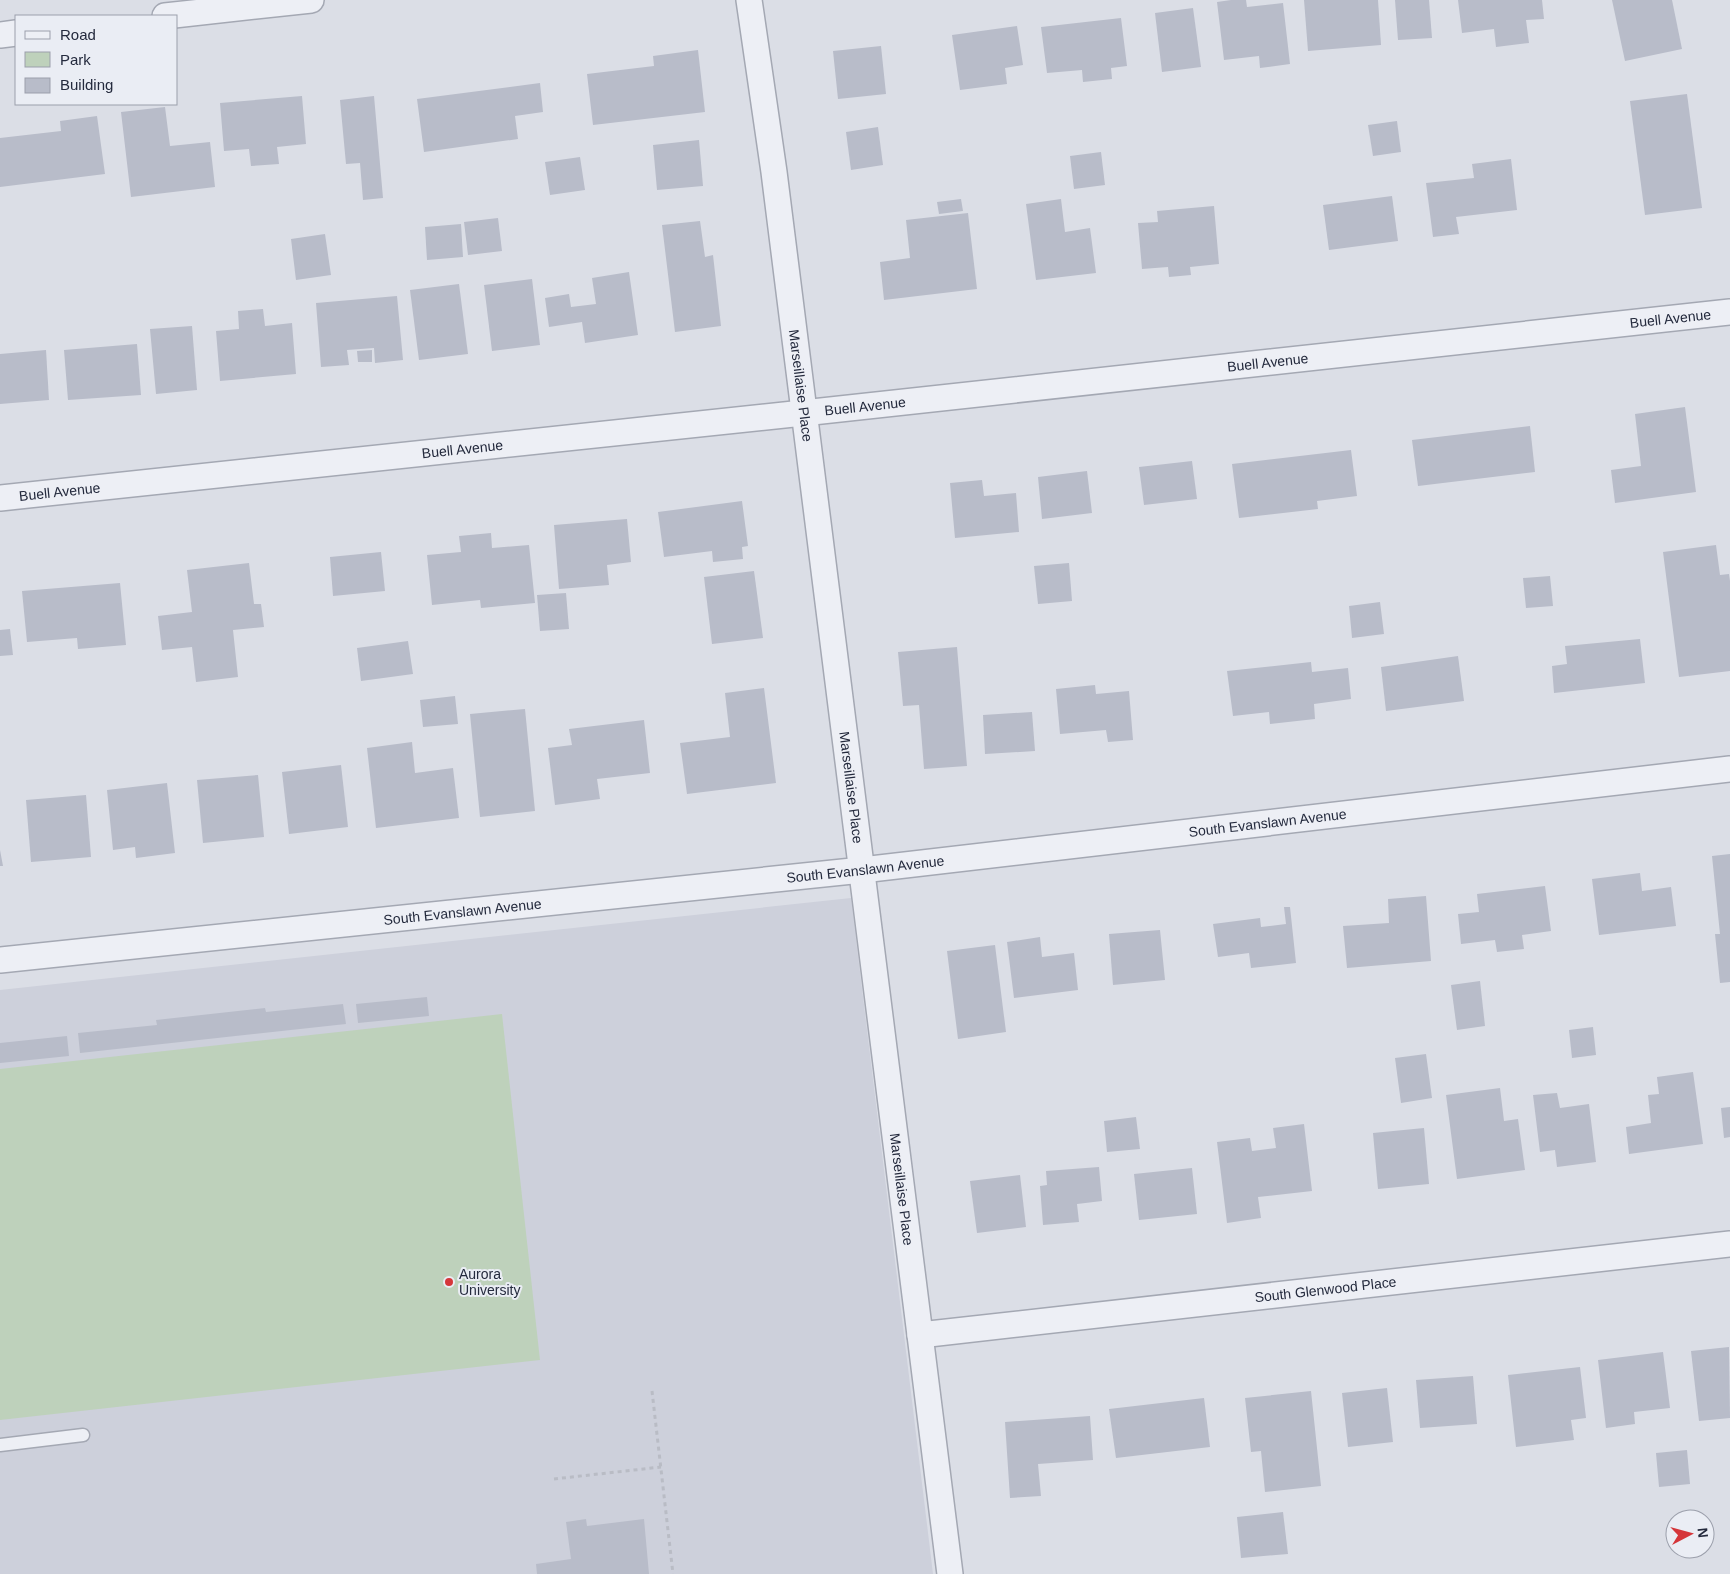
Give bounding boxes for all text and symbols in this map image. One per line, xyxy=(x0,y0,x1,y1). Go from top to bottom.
legend xyxy=(15,15,178,105)
text: Road xyxy=(60,26,96,43)
text: Park xyxy=(60,51,91,68)
text: Building xyxy=(60,76,113,93)
street label: Buell Avenue xyxy=(1629,306,1712,331)
street label: Marseillaise Place xyxy=(786,328,816,443)
street label: Buell Avenue xyxy=(1226,350,1309,375)
street label: Buell Avenue xyxy=(824,394,907,419)
street label: Buell Avenue xyxy=(421,437,504,461)
street label: Buell Avenue xyxy=(18,479,101,504)
street label: Marseillaise Place xyxy=(836,730,866,845)
street label: South Evanslawn Avenue xyxy=(1188,806,1348,840)
street label: South Evanslawn Avenue xyxy=(786,852,945,886)
street label: South Evanslawn Avenue xyxy=(383,895,542,928)
street label: Marseillaise Place xyxy=(887,1132,917,1246)
place label: Aurora University xyxy=(459,1266,520,1298)
street label: South Glenwood Place xyxy=(1254,1274,1397,1305)
marker: Aurora University xyxy=(443,1276,455,1288)
north arrow xyxy=(1665,1509,1715,1559)
text: N xyxy=(1694,1527,1711,1539)

